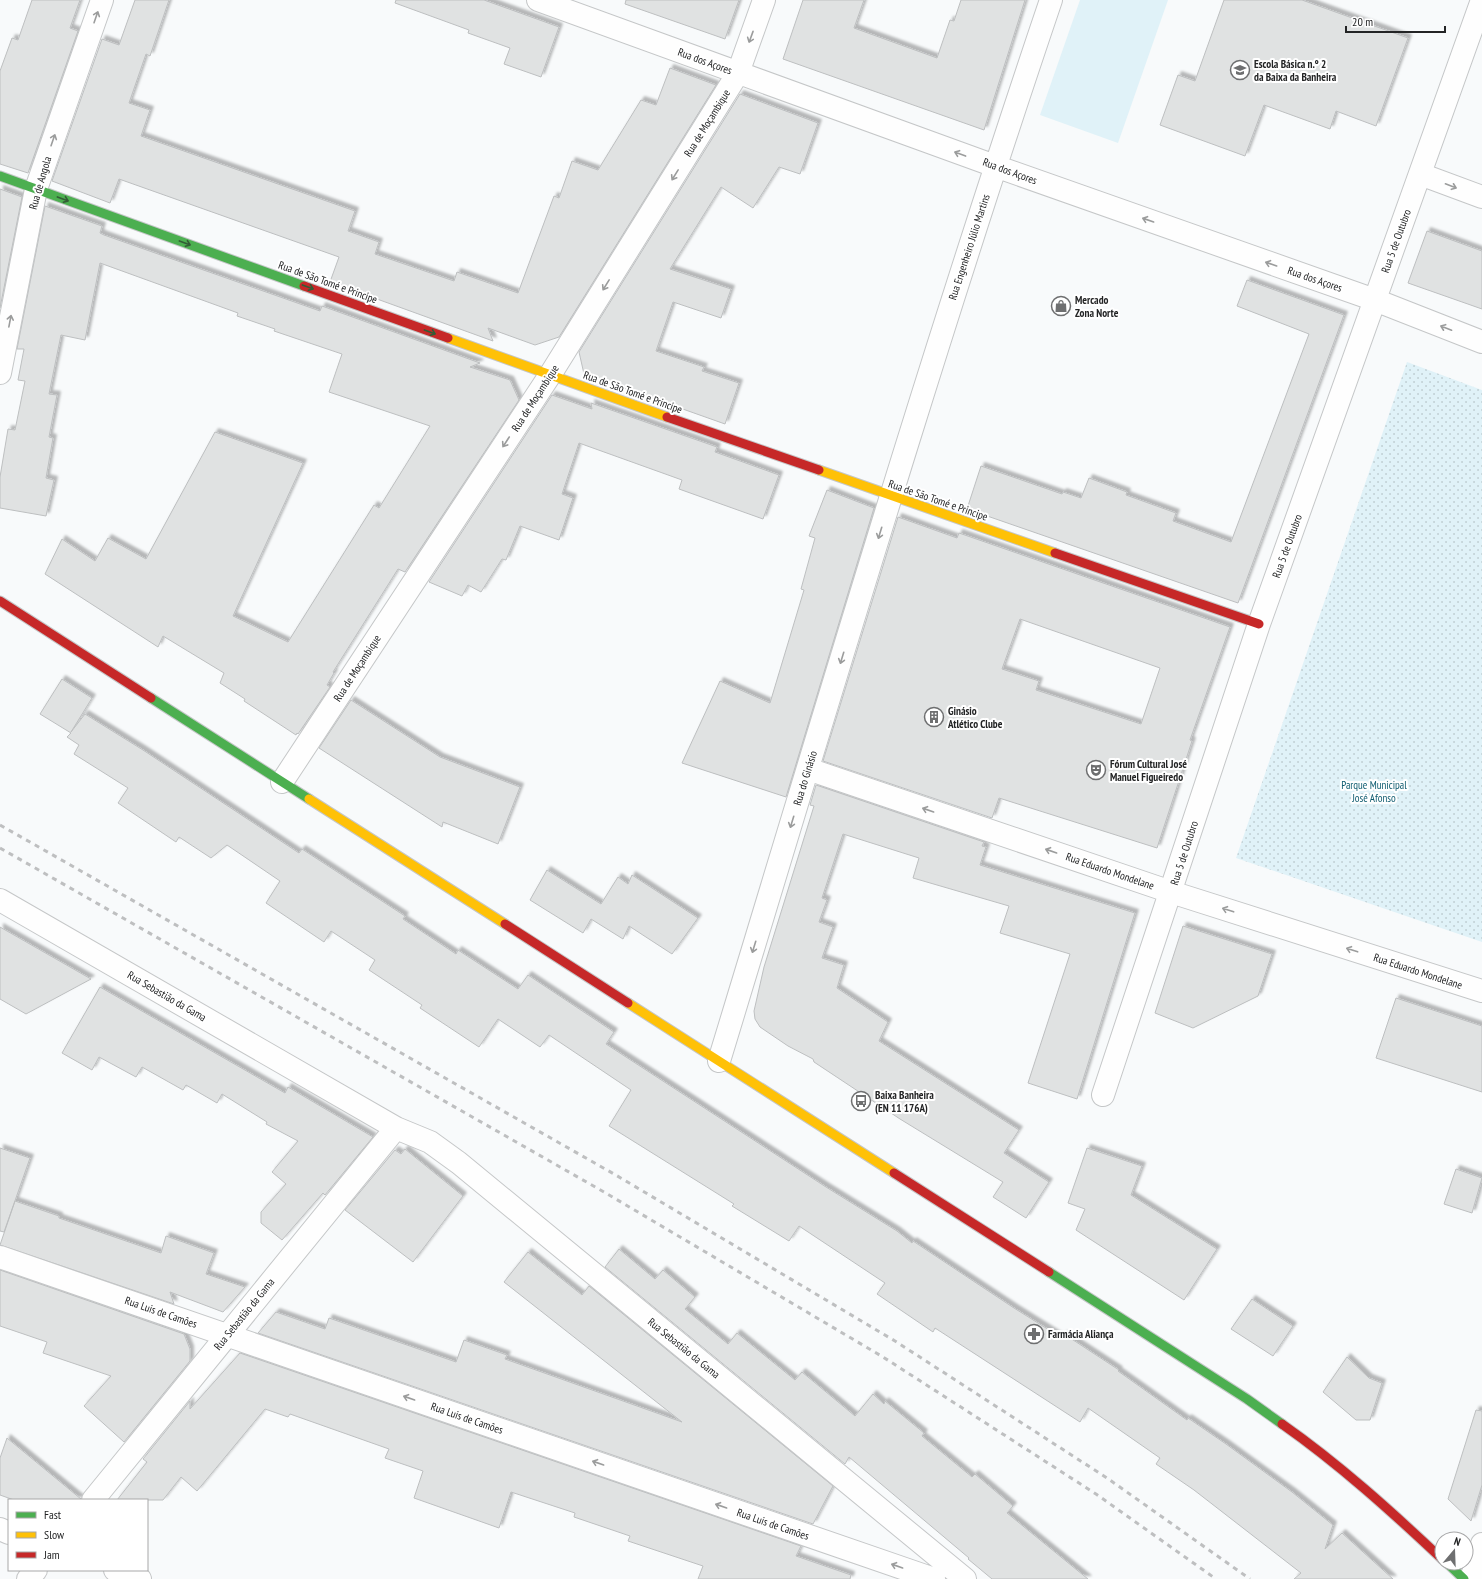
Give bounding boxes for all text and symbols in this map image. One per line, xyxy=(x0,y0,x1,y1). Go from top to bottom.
scale bar xyxy=(1346,8,1445,34)
one-way arrow xyxy=(92,12,100,24)
text: 20 m xyxy=(1352,14,1373,29)
one-way arrow xyxy=(746,30,754,42)
street label: Rua dos Açores xyxy=(676,45,734,77)
place label: Escola Básica n.º 2 da Baixa da Banheira xyxy=(1254,57,1337,84)
school or university icon: Escola Básica n.º 2 da Baixa da Banheira xyxy=(1229,59,1251,81)
street label: Rua de Moçambique xyxy=(681,86,734,159)
one-way arrow xyxy=(49,134,57,146)
one-way arrow xyxy=(954,149,966,157)
street label: Rua de Angola xyxy=(26,155,54,211)
street label: Rua dos Açores xyxy=(981,155,1039,187)
one-way arrow xyxy=(670,169,679,180)
one-way arrow xyxy=(1445,182,1457,190)
street label: Rua Engenheiro Júlio Martins xyxy=(945,192,993,302)
one-way arrow xyxy=(57,195,69,203)
street label: Rua 5 de Outubro xyxy=(1378,207,1414,275)
one-way arrow xyxy=(1143,216,1155,224)
one-way arrow xyxy=(179,240,192,247)
street label: Rua de São Tomé e Principe xyxy=(277,258,380,307)
one-way arrow xyxy=(1265,259,1277,267)
street label: Rua dos Açores xyxy=(1286,263,1344,295)
one-way arrow xyxy=(602,279,610,290)
one-way arrow xyxy=(301,284,313,292)
place label: Mercado Zona Norte xyxy=(1075,293,1119,320)
shop icon: Mercado Zona Norte xyxy=(1050,295,1072,317)
one-way arrow xyxy=(6,315,14,328)
one-way arrow xyxy=(1440,323,1452,331)
one-way arrow xyxy=(423,328,435,336)
street label: Rua de Moçambique xyxy=(508,362,562,434)
street label: Rua de São Tomé e Principe xyxy=(582,368,685,417)
one-way arrow xyxy=(502,436,510,447)
street label: Rua de São Tomé e Principe xyxy=(886,476,990,524)
street label: Rua 5 de Outubro xyxy=(1269,512,1305,580)
one-way arrow xyxy=(876,527,883,540)
street label: Rua de Moçambique xyxy=(330,632,384,704)
one-way arrow xyxy=(838,651,845,664)
place label: Ginásio Atlético Clube xyxy=(947,704,1003,731)
building icon: Ginásio Atlético Clube xyxy=(923,706,945,728)
street label: Rua do Ginásio xyxy=(790,749,820,807)
place label: Fórum Cultural José Manuel Figueiredo xyxy=(1110,757,1187,784)
theatre icon: Fórum Cultural José Manuel Figueiredo xyxy=(1085,759,1107,781)
park label: Parque Municipal José Afonso xyxy=(1341,778,1407,805)
one-way arrow xyxy=(923,805,935,813)
one-way arrow xyxy=(788,815,795,828)
street label: Rua 5 de Outubro xyxy=(1167,819,1201,887)
one-way arrow xyxy=(1046,847,1058,855)
street label: Rua Eduardo Mondelane xyxy=(1064,849,1156,893)
one-way arrow xyxy=(1221,906,1234,913)
one-way arrow xyxy=(750,940,757,953)
one-way arrow xyxy=(1345,946,1358,953)
street label: Rua Eduardo Mondelane xyxy=(1372,950,1465,992)
street label: Rua Sebastião da Gama xyxy=(125,968,209,1024)
place label: Baixa Banheira (EN 11 176A) xyxy=(875,1088,934,1115)
bus stop icon: Baixa Banheira (EN 11 176A) xyxy=(850,1090,872,1112)
street label: Rua Sebastião da Gama xyxy=(211,1275,277,1353)
street label: Rua Luis de Camões xyxy=(123,1293,199,1331)
street label: Rua Sebastião da Gama xyxy=(645,1315,723,1381)
pharmacy icon: Farmácia Aliança xyxy=(1023,1323,1045,1345)
place label: Farmácia Aliança xyxy=(1048,1327,1114,1341)
one-way arrow xyxy=(403,1394,416,1401)
street label: Rua Luis de Camões xyxy=(429,1399,505,1437)
one-way arrow xyxy=(592,1459,605,1466)
legend xyxy=(8,1499,148,1571)
one-way arrow xyxy=(716,1501,728,1509)
street label: Rua Luis de Camões xyxy=(735,1505,811,1543)
text: Fast xyxy=(44,1507,62,1522)
text: Slow xyxy=(44,1527,65,1542)
north arrow xyxy=(1434,1531,1474,1571)
text: N xyxy=(1452,1534,1462,1549)
text: Jam xyxy=(43,1547,60,1562)
one-way arrow xyxy=(892,1562,904,1570)

